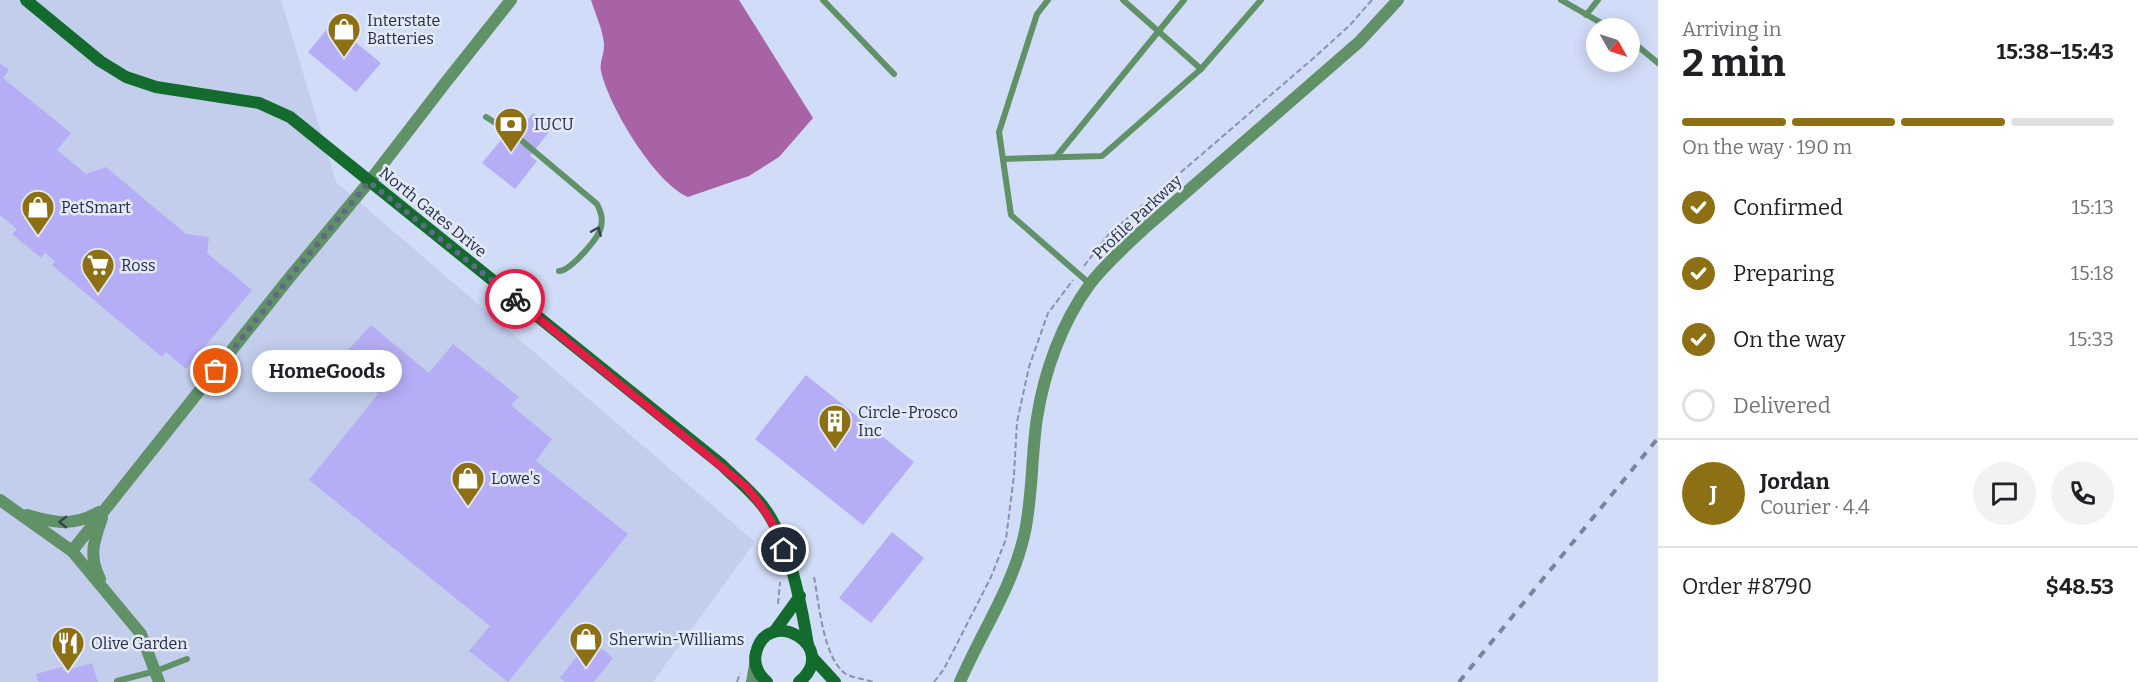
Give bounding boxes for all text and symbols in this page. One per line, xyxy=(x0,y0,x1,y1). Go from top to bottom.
shop icon: Interstate Batteries xyxy=(326,11,362,58)
place label: Interstate Batteries xyxy=(367,11,440,48)
text: Arriving in xyxy=(1682,17,1781,41)
north arrow xyxy=(1586,18,1640,72)
map controls xyxy=(1586,18,1640,72)
text: 15:38–15:43 xyxy=(1996,38,2114,65)
text: 2 min xyxy=(1682,40,1786,86)
bank icon: IUCU xyxy=(493,106,529,153)
place label: IUCU xyxy=(534,115,574,134)
text: On the way · 190 m xyxy=(1682,135,1852,159)
street label: North Gates Drive xyxy=(376,163,490,261)
street label: Profile Parkway xyxy=(1088,170,1186,263)
shop icon: PetSmart xyxy=(20,189,56,236)
icon: check xyxy=(1682,191,1715,224)
text: Confirmed xyxy=(1733,194,1843,221)
text: 15:13 xyxy=(2071,195,2114,219)
place label: PetSmart xyxy=(61,198,131,217)
one-way arrow xyxy=(590,226,602,237)
supermarket icon: Ross xyxy=(80,247,116,294)
place label: Ross xyxy=(121,256,156,275)
icon: check xyxy=(1682,257,1715,290)
text: Preparing xyxy=(1733,260,1835,287)
text: 15:18 xyxy=(2071,261,2114,285)
courier xyxy=(485,269,545,329)
icon: bike xyxy=(499,283,532,316)
icon: check xyxy=(1682,323,1715,356)
text: On the way xyxy=(1733,326,1845,353)
text: 15:33 xyxy=(2069,327,2114,351)
pin xyxy=(190,345,241,396)
callout: HomeGoods xyxy=(252,350,402,392)
icon: bag xyxy=(199,354,232,387)
text: HomeGoods xyxy=(269,359,385,383)
text: Delivered xyxy=(1733,392,1831,419)
building icon: Circle-Prosco Inc xyxy=(817,403,853,450)
place label: Circle-Prosco Inc xyxy=(858,403,958,440)
shop icon: Lowe's xyxy=(450,460,486,507)
button: chat xyxy=(1973,462,2036,525)
button: phone xyxy=(2051,462,2114,525)
text: Jordan xyxy=(1760,468,1830,495)
place label: Lowe's xyxy=(491,469,540,488)
text: J xyxy=(1710,480,1717,507)
text: Courier · 4.4 xyxy=(1760,495,1870,519)
one-way arrow xyxy=(59,515,68,528)
pin xyxy=(758,524,809,575)
icon: home xyxy=(767,533,800,566)
text: Order #8790 xyxy=(1682,573,1812,600)
text: $48.53 xyxy=(2046,573,2114,600)
shop icon: Sherwin-Williams xyxy=(568,621,604,668)
restaurant icon: Olive Garden xyxy=(50,625,86,672)
place label: Sherwin-Williams xyxy=(609,630,744,649)
place label: Olive Garden xyxy=(91,634,187,653)

